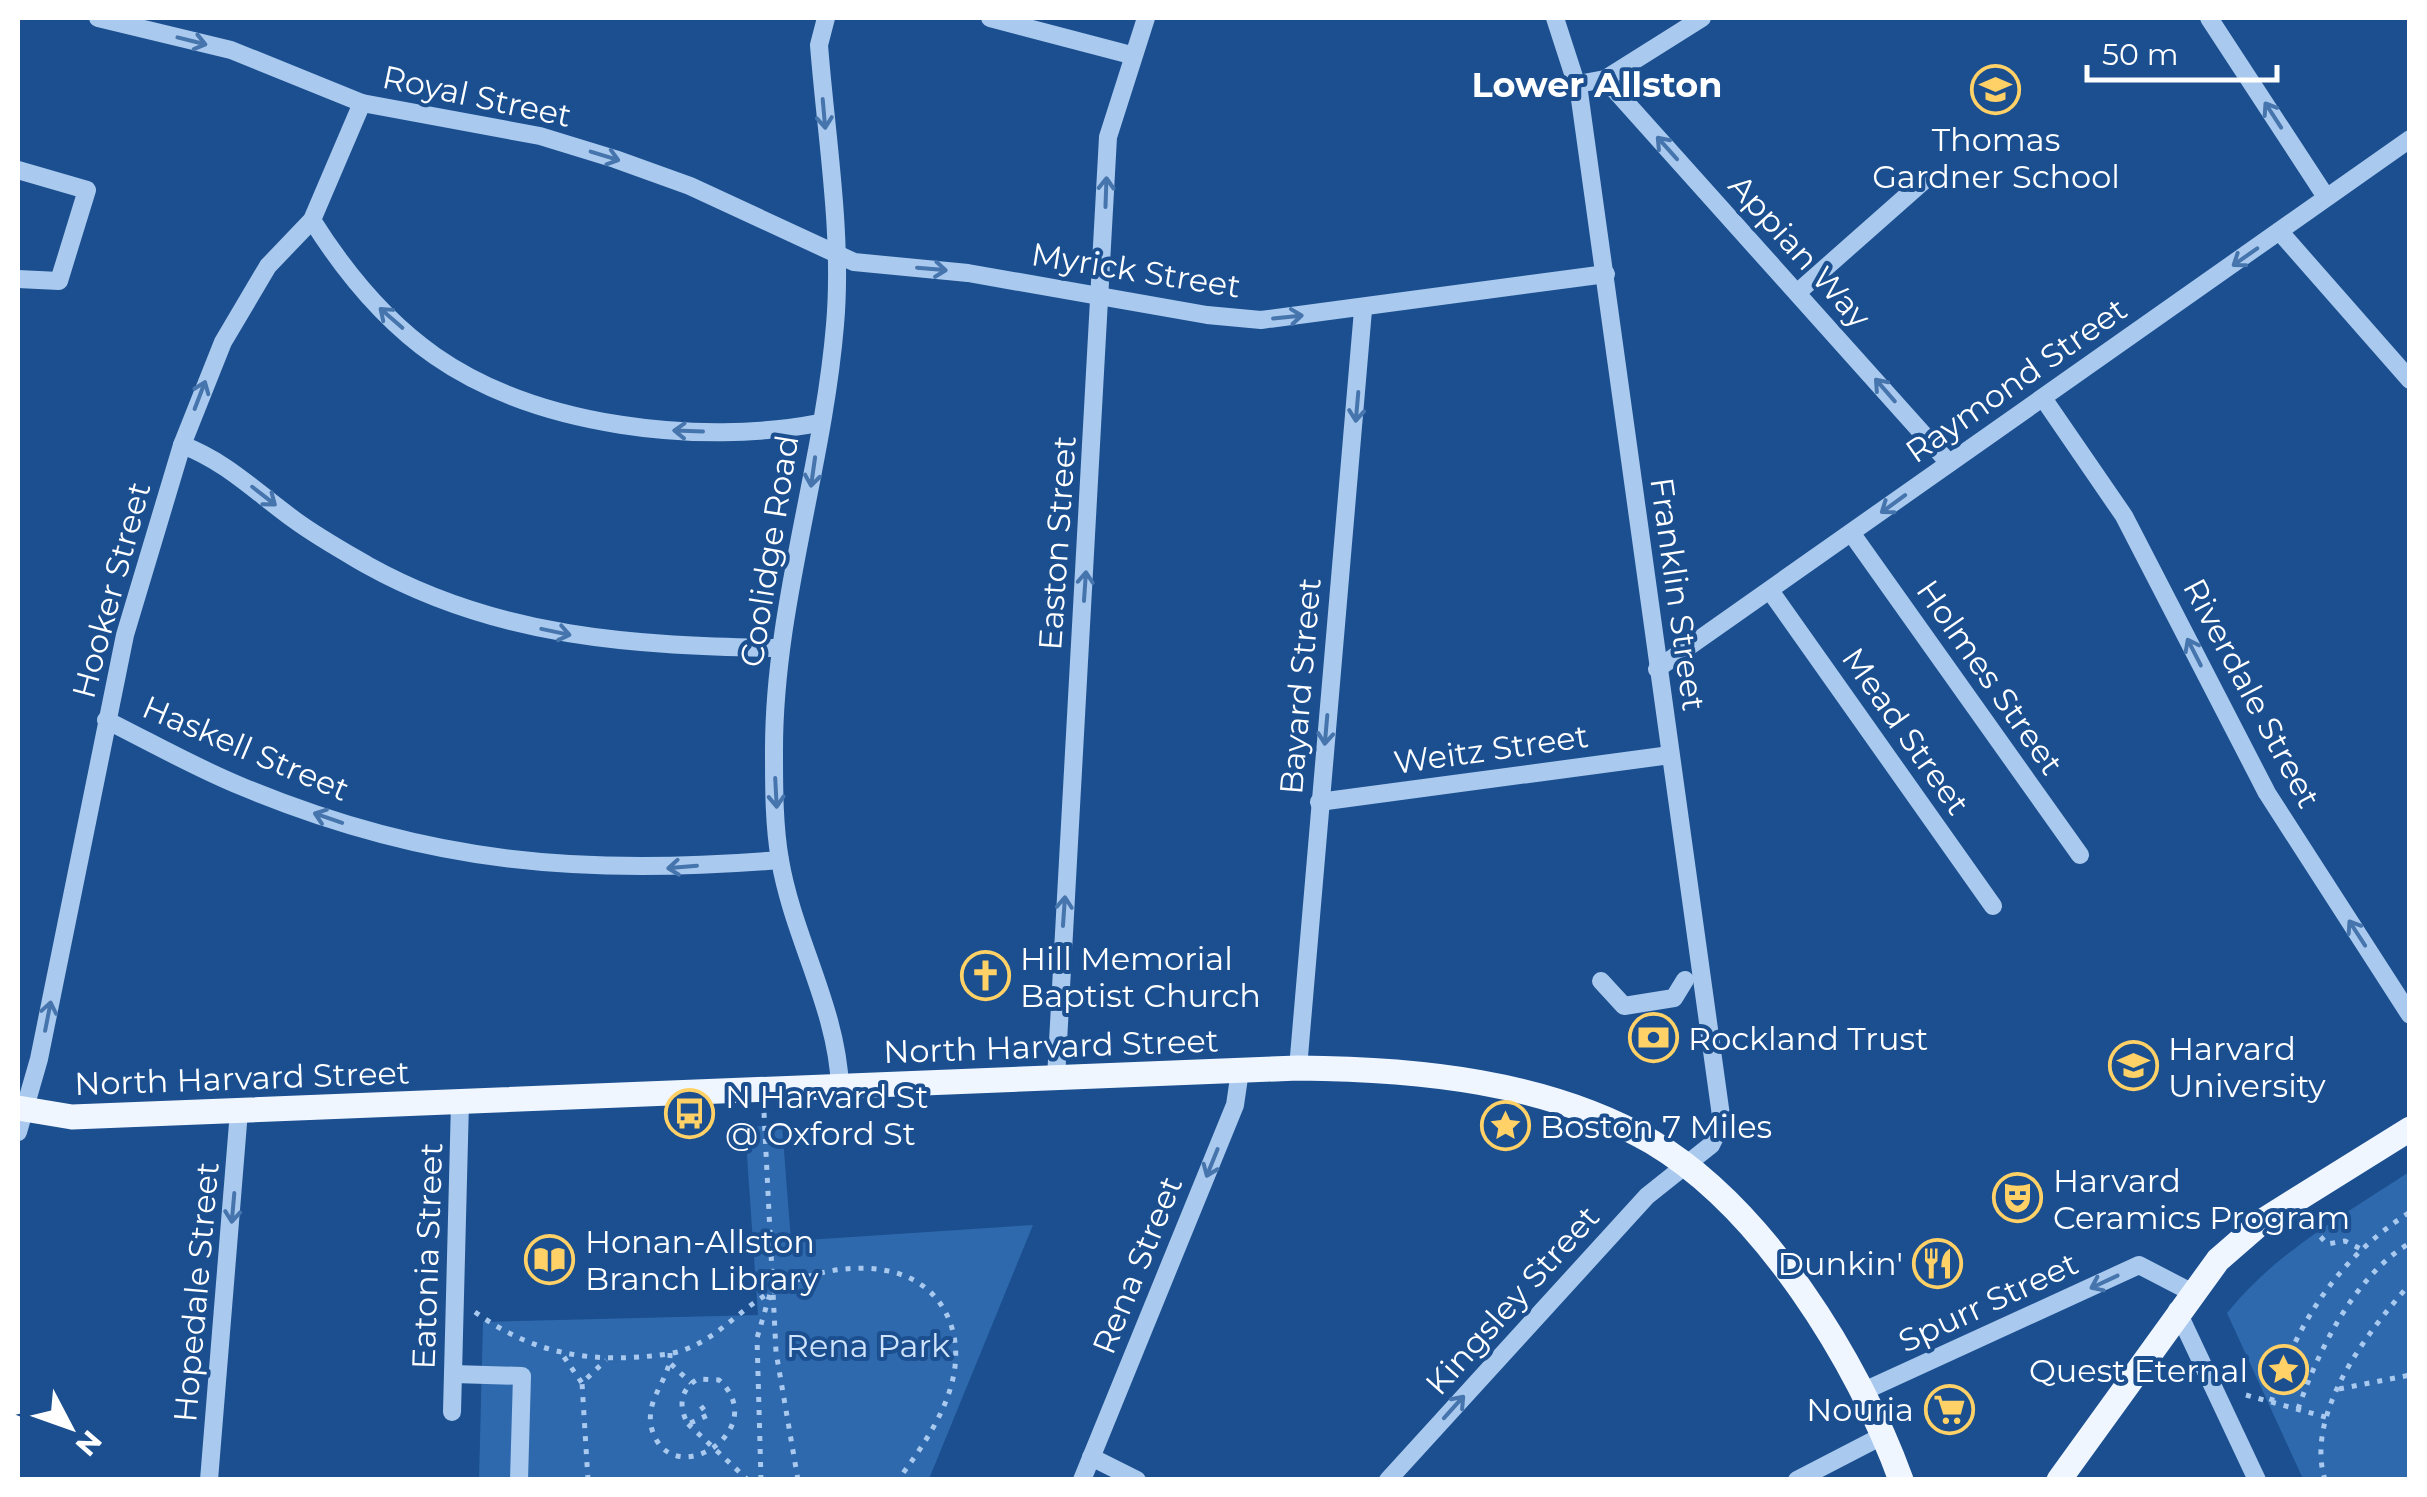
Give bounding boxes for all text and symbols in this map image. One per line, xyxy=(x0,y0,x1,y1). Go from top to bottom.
scale bar xyxy=(2087,20,2277,82)
one-way arrow xyxy=(175,33,207,51)
text: 50 m xyxy=(2102,36,2179,73)
street label: Royal Street xyxy=(379,57,575,135)
district label: Lower Allston xyxy=(1472,63,1722,106)
school or university icon: Thomas Gardner School xyxy=(1970,63,2022,115)
one-way arrow xyxy=(815,97,834,129)
one-way arrow xyxy=(2262,102,2283,130)
place label: Thomas Gardner School xyxy=(1872,120,2120,196)
one-way arrow xyxy=(1656,136,1679,161)
one-way arrow xyxy=(589,148,620,166)
street label: Appian Way xyxy=(1721,166,1880,336)
one-way arrow xyxy=(1097,176,1116,208)
street label: Myrick Street xyxy=(1029,234,1243,306)
one-way arrow xyxy=(2231,246,2259,267)
one-way arrow xyxy=(915,260,947,279)
street label: Raymond Street xyxy=(1898,289,2134,471)
one-way arrow xyxy=(379,306,404,329)
one-way arrow xyxy=(1271,308,1303,327)
one-way arrow xyxy=(1873,378,1896,403)
one-way arrow xyxy=(192,380,210,411)
one-way arrow xyxy=(1347,390,1366,422)
one-way arrow xyxy=(672,422,704,441)
street label: Coolidge Road xyxy=(731,432,807,670)
street label: Easton Street xyxy=(1030,434,1084,652)
one-way arrow xyxy=(803,455,821,487)
street label: Franklin Street xyxy=(1642,475,1714,713)
street label: Hooker Street xyxy=(63,478,159,702)
one-way arrow xyxy=(250,486,277,507)
one-way arrow xyxy=(1880,494,1907,515)
one-way arrow xyxy=(1075,571,1094,603)
street label: Holmes Street xyxy=(1908,572,2072,782)
street label: Riverdale Street xyxy=(2175,572,2329,814)
street label: Bayard Street xyxy=(1271,576,1329,796)
one-way arrow xyxy=(539,624,571,643)
one-way arrow xyxy=(2184,638,2203,667)
street label: Mead Street xyxy=(1834,640,1978,822)
street label: Haskell Street xyxy=(137,687,355,809)
one-way arrow xyxy=(1316,714,1335,746)
street label: Weitz Street xyxy=(1391,716,1591,782)
one-way arrow xyxy=(767,777,786,809)
one-way arrow xyxy=(314,808,345,826)
one-way arrow xyxy=(667,858,699,877)
one-way arrow xyxy=(1055,895,1074,927)
one-way arrow xyxy=(2346,919,2367,948)
place label: Hill Memorial Baptist Church xyxy=(1020,939,1261,1015)
church icon: Hill Memorial Baptist Church xyxy=(959,950,1011,1002)
one-way arrow xyxy=(39,1000,58,1032)
bank icon: Rockland Trust xyxy=(1627,1012,1679,1064)
place label: Rockland Trust xyxy=(1688,1019,1928,1058)
street label: North Harvard Street xyxy=(883,1021,1219,1071)
place label: Harvard University xyxy=(2168,1029,2326,1105)
school or university icon: Harvard University xyxy=(2107,1040,2159,1092)
street label: North Harvard Street xyxy=(74,1053,410,1103)
place label: N Harvard St @ Oxford St xyxy=(725,1077,928,1153)
bus stop icon: N Harvard St @ Oxford St xyxy=(664,1088,716,1140)
place icon: Boston 7 Miles xyxy=(1479,1100,1531,1152)
place label: Boston 7 Miles xyxy=(1540,1107,1772,1146)
street label: Eatonia Street xyxy=(404,1142,450,1370)
one-way arrow xyxy=(1201,1147,1219,1178)
street label: Hopedale Street xyxy=(165,1160,227,1424)
place label: Harvard Ceramics Program xyxy=(2053,1161,2350,1237)
street label: Rena Street xyxy=(1084,1170,1190,1360)
theatre icon: Harvard Ceramics Program xyxy=(1992,1172,2044,1224)
one-way arrow xyxy=(224,1191,243,1223)
street label: Kingsley Street xyxy=(1417,1197,1607,1402)
place label: Honan-Allston Branch Library xyxy=(585,1222,819,1298)
library icon: Honan-Allston Branch Library xyxy=(524,1233,576,1285)
restaurant icon: Dunkin' xyxy=(1912,1237,1964,1289)
street label: Spurr Street xyxy=(1892,1243,2084,1361)
place label: Dunkin' xyxy=(1778,1244,1903,1283)
one-way arrow xyxy=(2090,1273,2120,1292)
park label: Rena Park xyxy=(786,1326,950,1365)
place icon: Quest Eternal xyxy=(2257,1344,2309,1396)
place label: Quest Eternal xyxy=(2029,1351,2248,1390)
north arrow xyxy=(20,1377,120,1477)
supermarket icon: Nouria xyxy=(1923,1383,1975,1435)
place label: Nouria xyxy=(1806,1390,1914,1429)
one-way arrow xyxy=(1442,1396,1466,1420)
text: N xyxy=(69,1424,109,1463)

